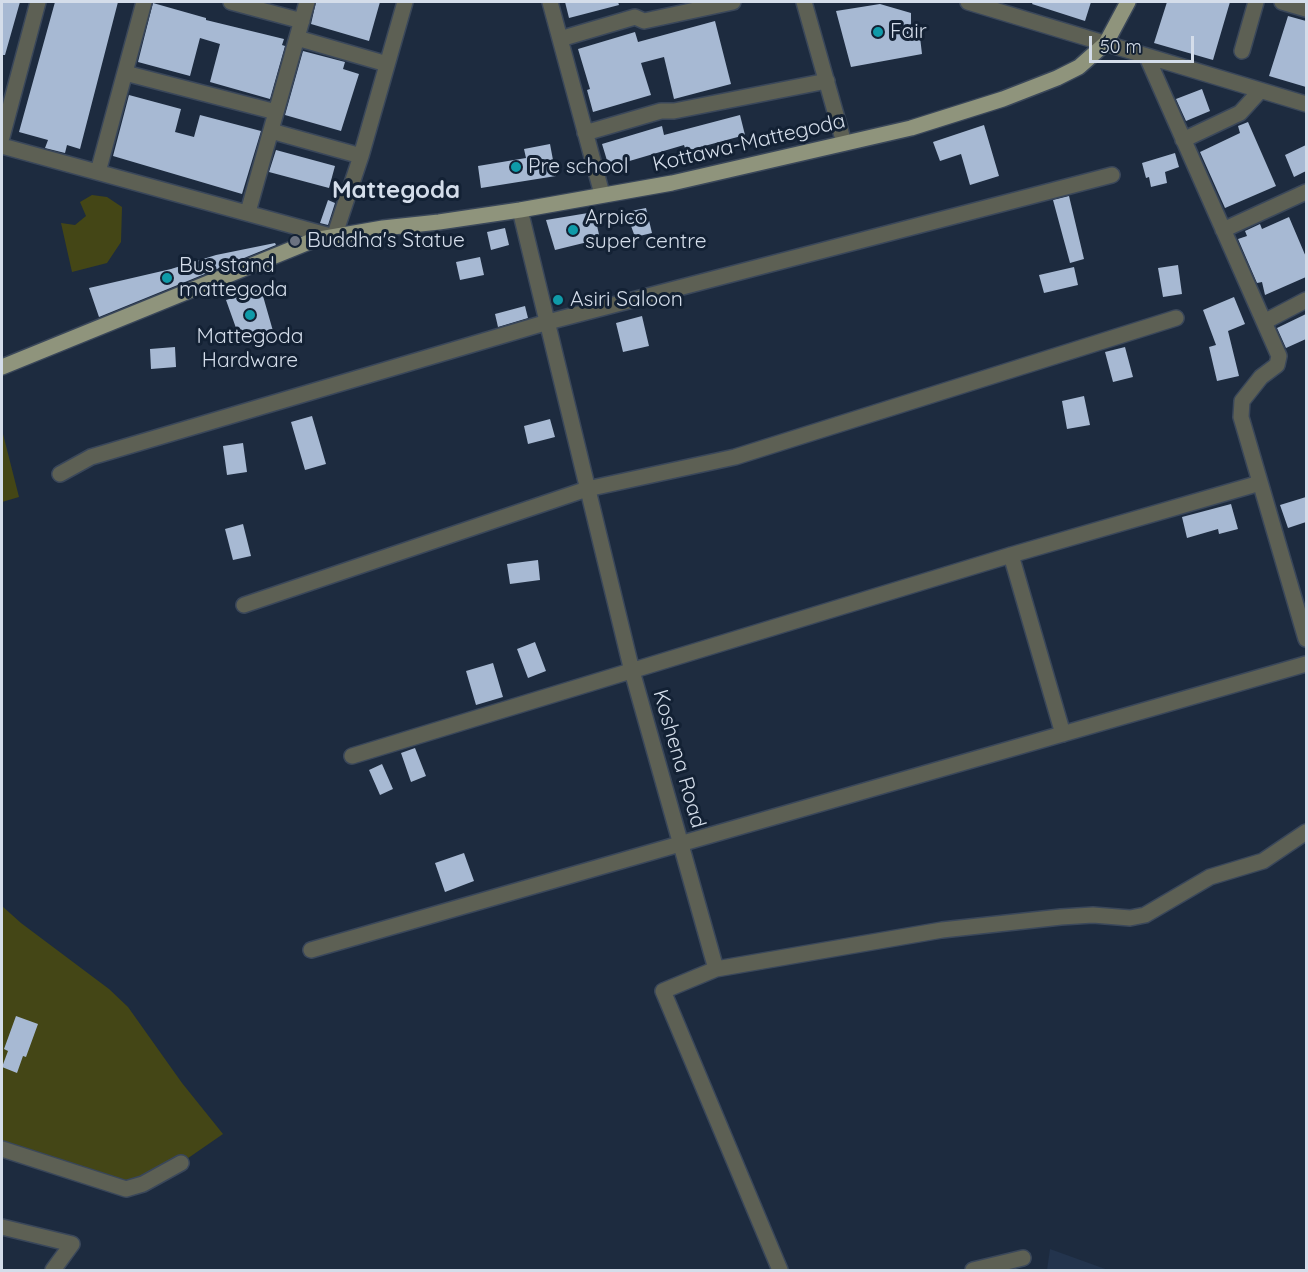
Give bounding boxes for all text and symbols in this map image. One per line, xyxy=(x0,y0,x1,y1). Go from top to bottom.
place label: Fair xyxy=(890,19,927,45)
scale bar xyxy=(1092,24,1197,62)
marker: Fair xyxy=(871,25,885,39)
text: 50 m xyxy=(1100,35,1142,58)
street label: Kottawa-Mattegoda xyxy=(650,109,848,177)
place label: Pre school xyxy=(528,154,629,180)
marker: Pre school xyxy=(509,160,523,174)
district label: Mattegoda xyxy=(332,177,460,205)
place label: Arpico super centre xyxy=(585,205,707,255)
marker: Arpico super centre xyxy=(566,223,580,237)
place label: Buddha's Statue xyxy=(307,228,465,254)
marker: Buddha's Statue xyxy=(288,234,302,248)
place label: Bus stand mattegoda xyxy=(179,253,288,303)
marker: Bus stand mattegoda xyxy=(160,271,174,285)
place label: Asiri Saloon xyxy=(570,287,683,313)
marker: Asiri Saloon xyxy=(551,293,565,307)
marker: Mattegoda Hardware xyxy=(243,308,257,322)
place label: Mattegoda Hardware xyxy=(197,324,303,374)
street label: Koshena Road xyxy=(647,687,711,831)

